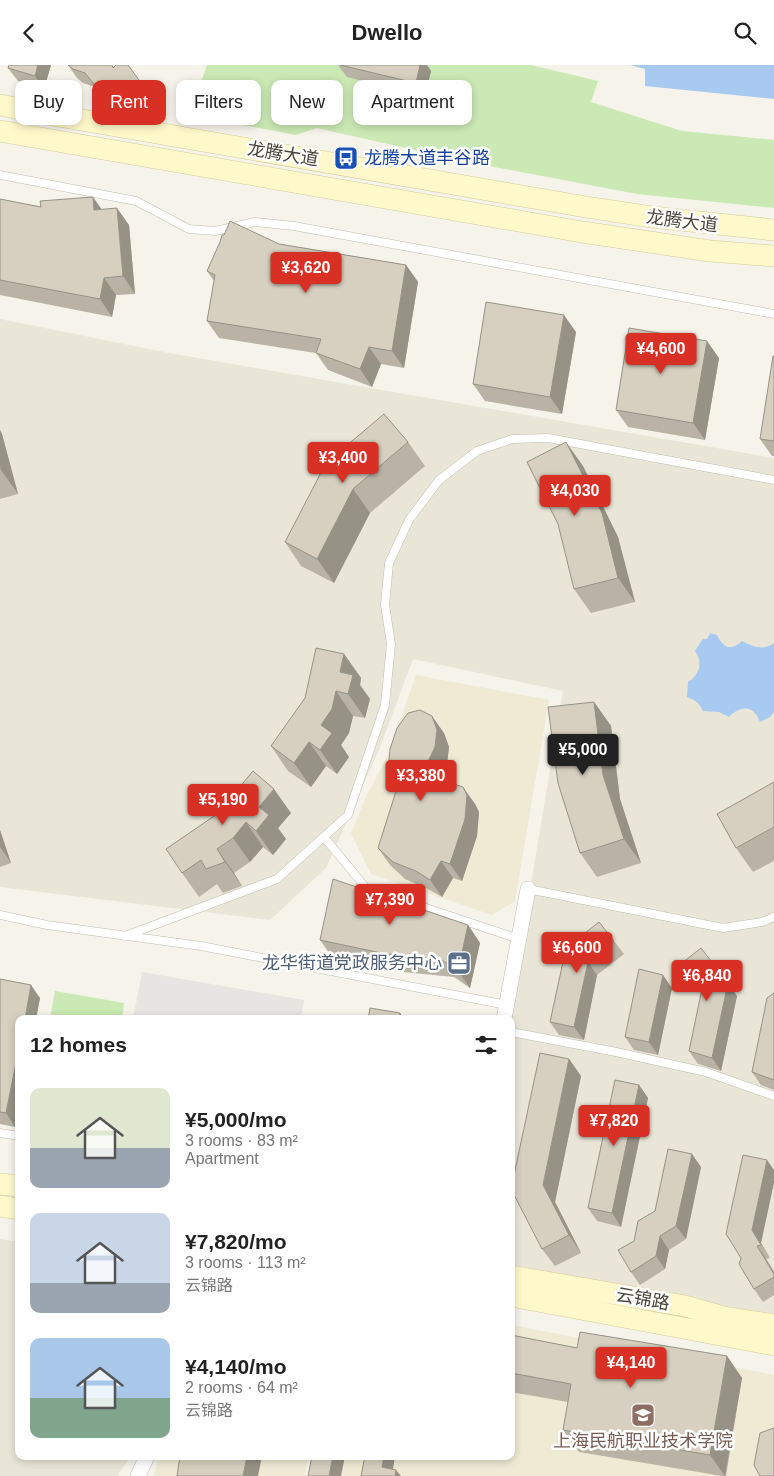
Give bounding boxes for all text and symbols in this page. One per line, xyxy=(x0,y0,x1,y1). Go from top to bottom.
icon: back xyxy=(15,19,43,47)
icon: search xyxy=(731,19,759,47)
text: Dwello xyxy=(352,20,422,45)
chip: Buy xyxy=(15,80,82,125)
chip: Rent xyxy=(92,80,166,125)
chip: Filters xyxy=(176,80,261,125)
chip: New xyxy=(271,80,343,125)
chip: Apartment xyxy=(353,80,472,125)
street label: 龙腾大道 xyxy=(246,138,320,170)
bus stop icon: 龙腾大道丰谷路 xyxy=(333,145,359,171)
place label: 龙腾大道丰谷路 xyxy=(364,148,490,168)
street label: 龙腾大道 xyxy=(645,207,719,235)
pin: ¥3,620 xyxy=(265,251,347,294)
text: ¥3,620 xyxy=(282,259,330,276)
pin: ¥4,600 xyxy=(620,333,702,375)
text: ¥4,600 xyxy=(637,340,685,357)
pin: ¥3,400 xyxy=(302,441,384,484)
text: ¥3,400 xyxy=(319,449,367,466)
pin: ¥4,030 xyxy=(534,475,616,517)
text: ¥4,030 xyxy=(551,482,599,499)
pin: ¥5,000 xyxy=(542,733,624,776)
text: ¥5,000 xyxy=(559,741,607,758)
pin: ¥3,380 xyxy=(380,759,462,802)
text: ¥3,380 xyxy=(397,767,445,784)
pin: ¥5,190 xyxy=(182,783,264,826)
text: ¥5,190 xyxy=(199,791,247,808)
pin: ¥7,390 xyxy=(349,883,431,926)
text: ¥7,390 xyxy=(366,891,414,908)
pin: ¥6,600 xyxy=(536,931,618,974)
text: ¥6,600 xyxy=(553,939,601,956)
office icon: 龙华街道党政服务中心 xyxy=(446,950,472,976)
place label: 龙华街道党政服务中心 xyxy=(262,953,442,973)
pin: ¥6,840 xyxy=(666,959,748,1002)
text: ¥6,840 xyxy=(683,967,731,984)
icon: filters xyxy=(472,1031,500,1059)
text: 12 homes xyxy=(30,1033,127,1056)
pin: ¥7,820 xyxy=(573,1105,655,1147)
icon: home xyxy=(70,1108,130,1168)
text: ¥5,000/mo xyxy=(185,1108,287,1131)
text: ¥7,820 xyxy=(590,1112,638,1129)
text: 3 rooms · 83 m² xyxy=(185,1132,298,1149)
text: Apartment xyxy=(185,1150,259,1167)
text: ¥7,820/mo xyxy=(185,1230,287,1253)
icon: home xyxy=(70,1233,130,1293)
text: 3 rooms · 113 m² xyxy=(185,1254,306,1271)
text: 云锦路 xyxy=(185,1277,233,1294)
street label: 云锦路 xyxy=(615,1284,671,1314)
pin: ¥4,140 xyxy=(590,1347,672,1389)
text: ¥4,140 xyxy=(607,1354,655,1371)
text: ¥4,140/mo xyxy=(185,1355,287,1378)
icon: home xyxy=(70,1358,130,1418)
text: 2 rooms · 64 m² xyxy=(185,1379,298,1396)
text: 云锦路 xyxy=(185,1402,233,1419)
school or university icon: 上海民航职业技术学院 xyxy=(630,1402,656,1428)
place label: 上海民航职业技术学院 xyxy=(553,1431,733,1451)

